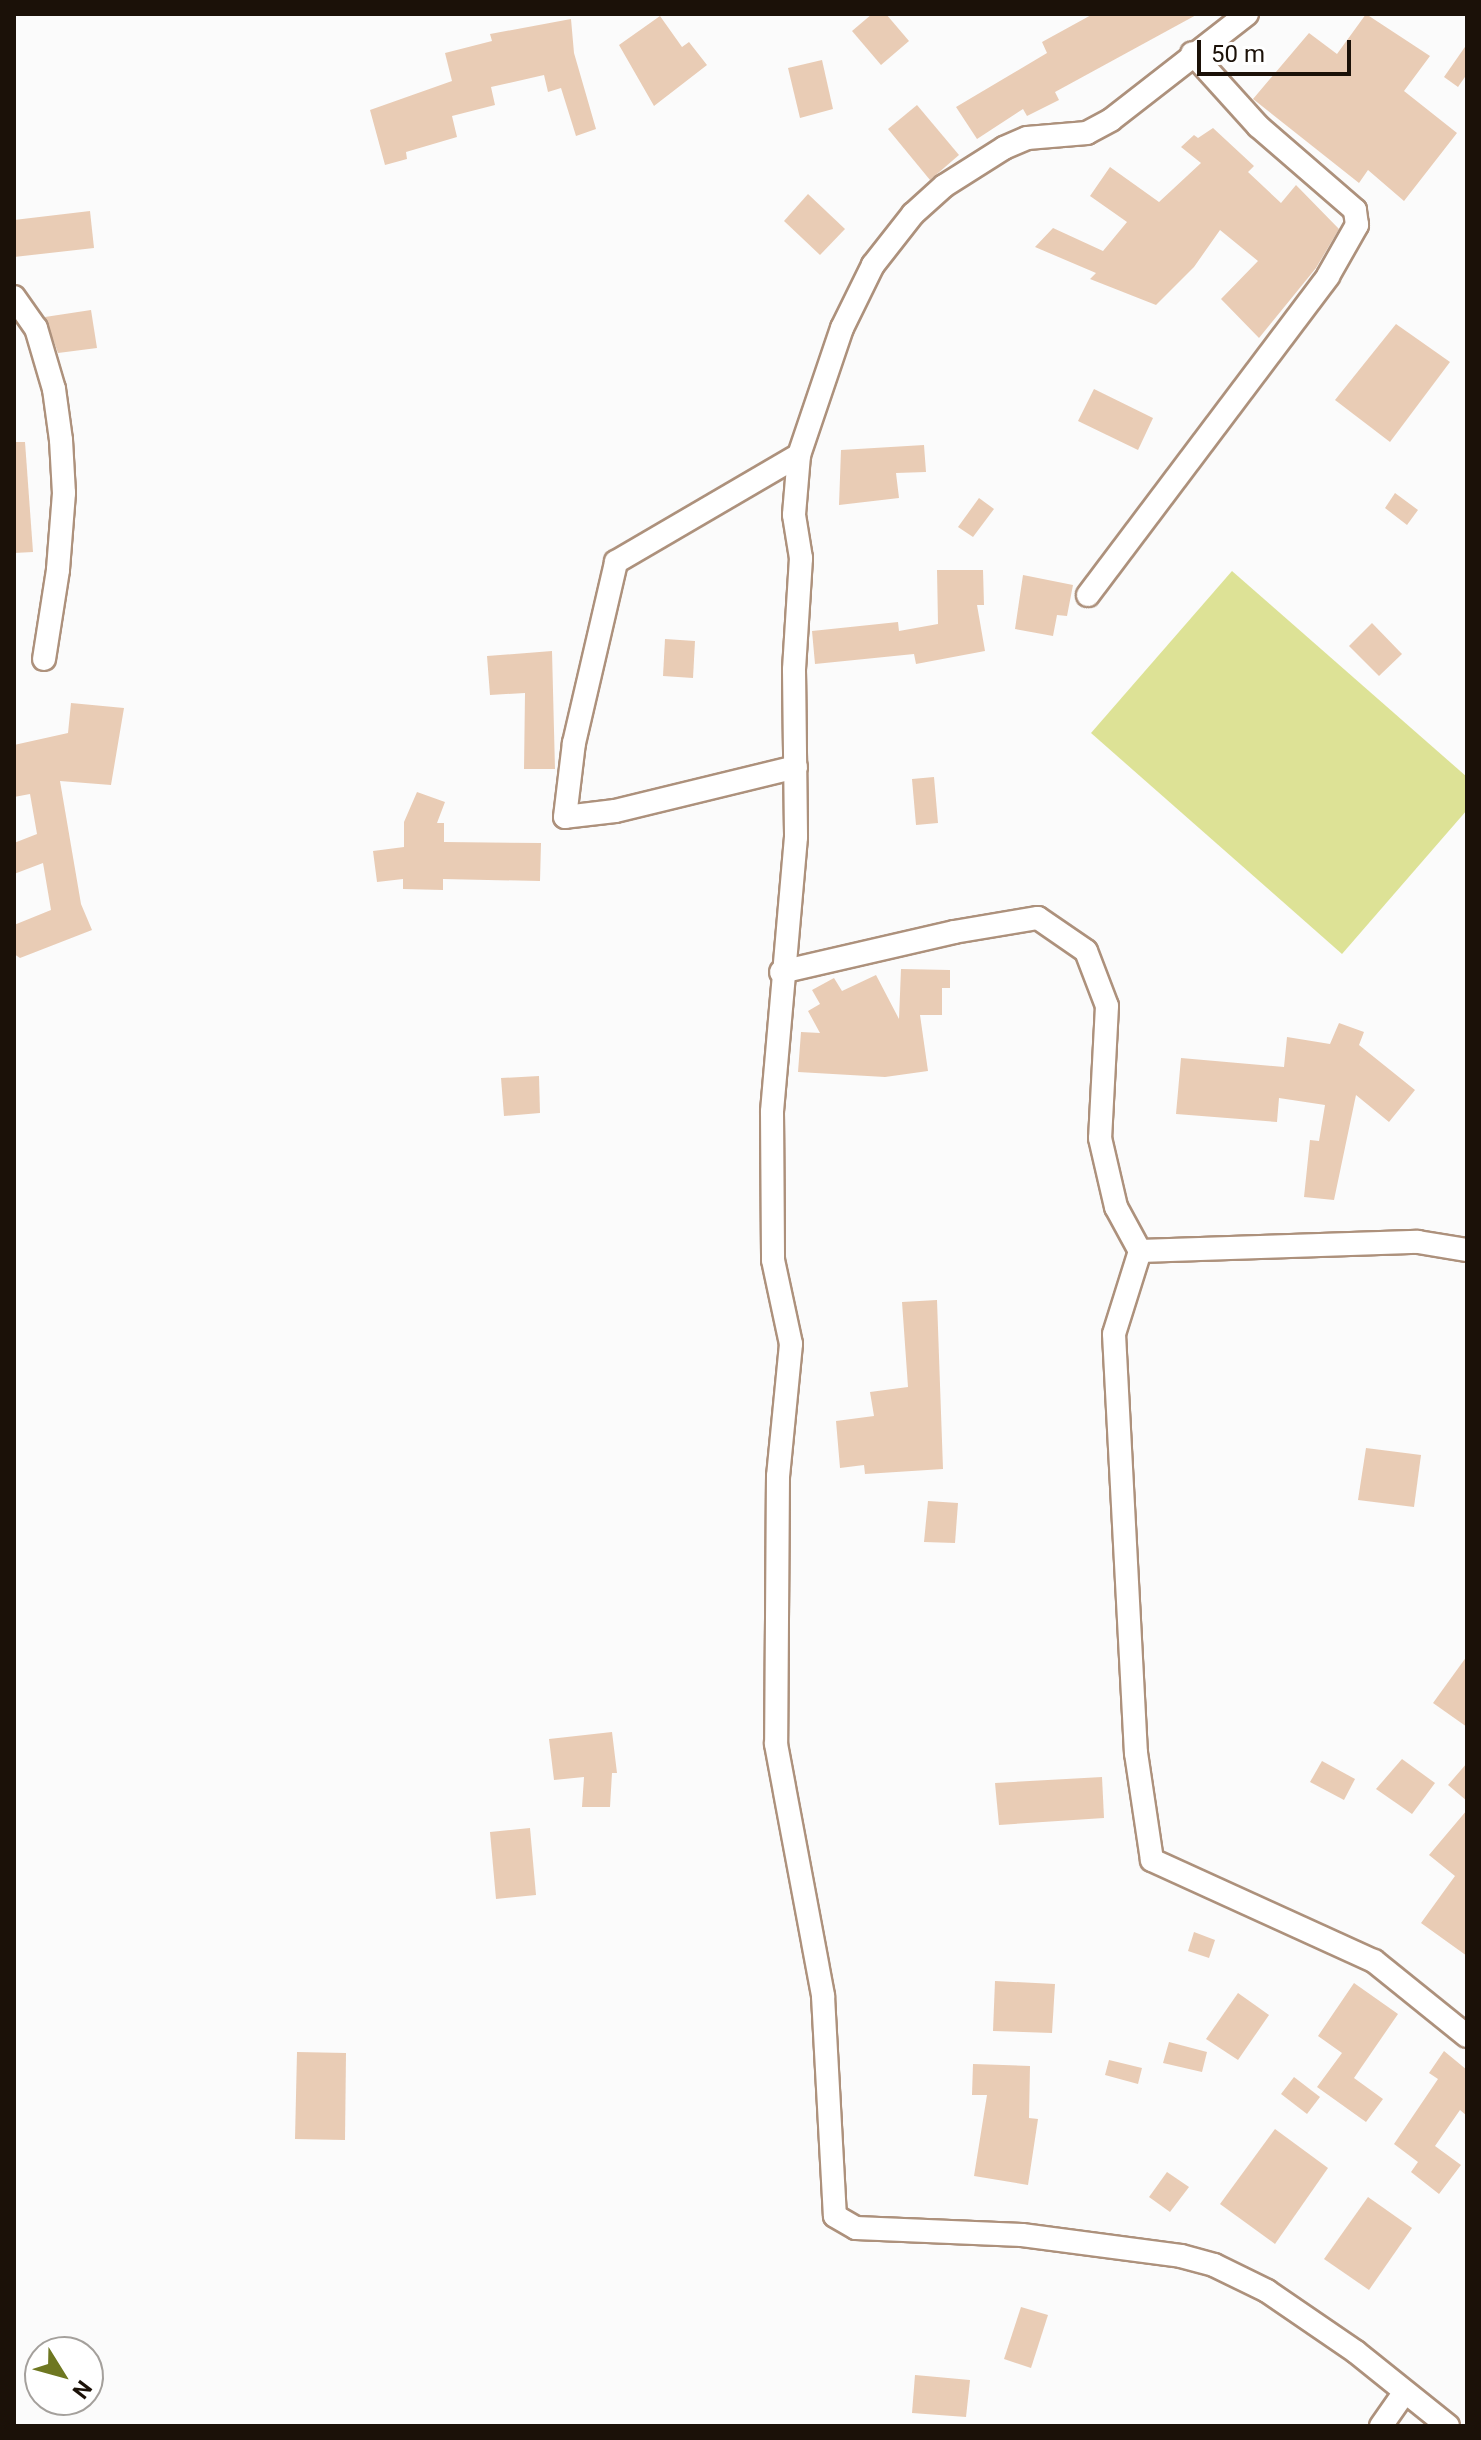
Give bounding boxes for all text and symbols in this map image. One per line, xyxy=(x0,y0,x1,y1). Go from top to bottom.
scale bar xyxy=(1201,24,1355,74)
text: 50 m xyxy=(1211,40,1265,68)
north arrow xyxy=(24,2336,104,2416)
text: N xyxy=(67,2376,97,2403)

